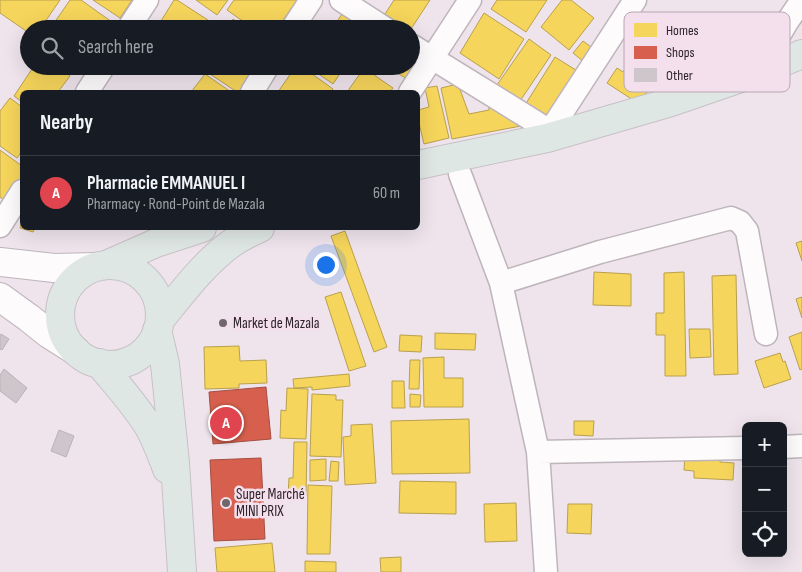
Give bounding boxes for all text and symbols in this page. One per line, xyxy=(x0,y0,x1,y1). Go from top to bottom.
legend xyxy=(624,12,790,92)
search box xyxy=(20,20,420,75)
text: Homes xyxy=(666,22,699,39)
icon: search xyxy=(38,34,66,62)
text: Search here xyxy=(78,36,154,59)
text: Shops xyxy=(666,44,695,61)
text: Other xyxy=(666,67,693,84)
text: Nearby xyxy=(40,110,93,135)
text: Pharmacie EMMANUEL I xyxy=(87,172,245,195)
text: A xyxy=(52,184,60,203)
text: 60 m xyxy=(373,184,400,203)
text: Pharmacy · Rond-Point de Mazala xyxy=(87,195,265,214)
your location xyxy=(313,252,339,278)
place label: Market de Mazala xyxy=(233,314,320,333)
marker: Market de Mazala xyxy=(217,317,229,329)
pin: A xyxy=(210,404,242,442)
map controls xyxy=(742,422,787,557)
button: + xyxy=(742,422,787,467)
button: − xyxy=(742,467,787,512)
place label: Super Marché MINI PRIX xyxy=(236,485,305,521)
marker: Super Marché MINI PRIX xyxy=(220,497,232,509)
button: locate xyxy=(742,512,787,557)

